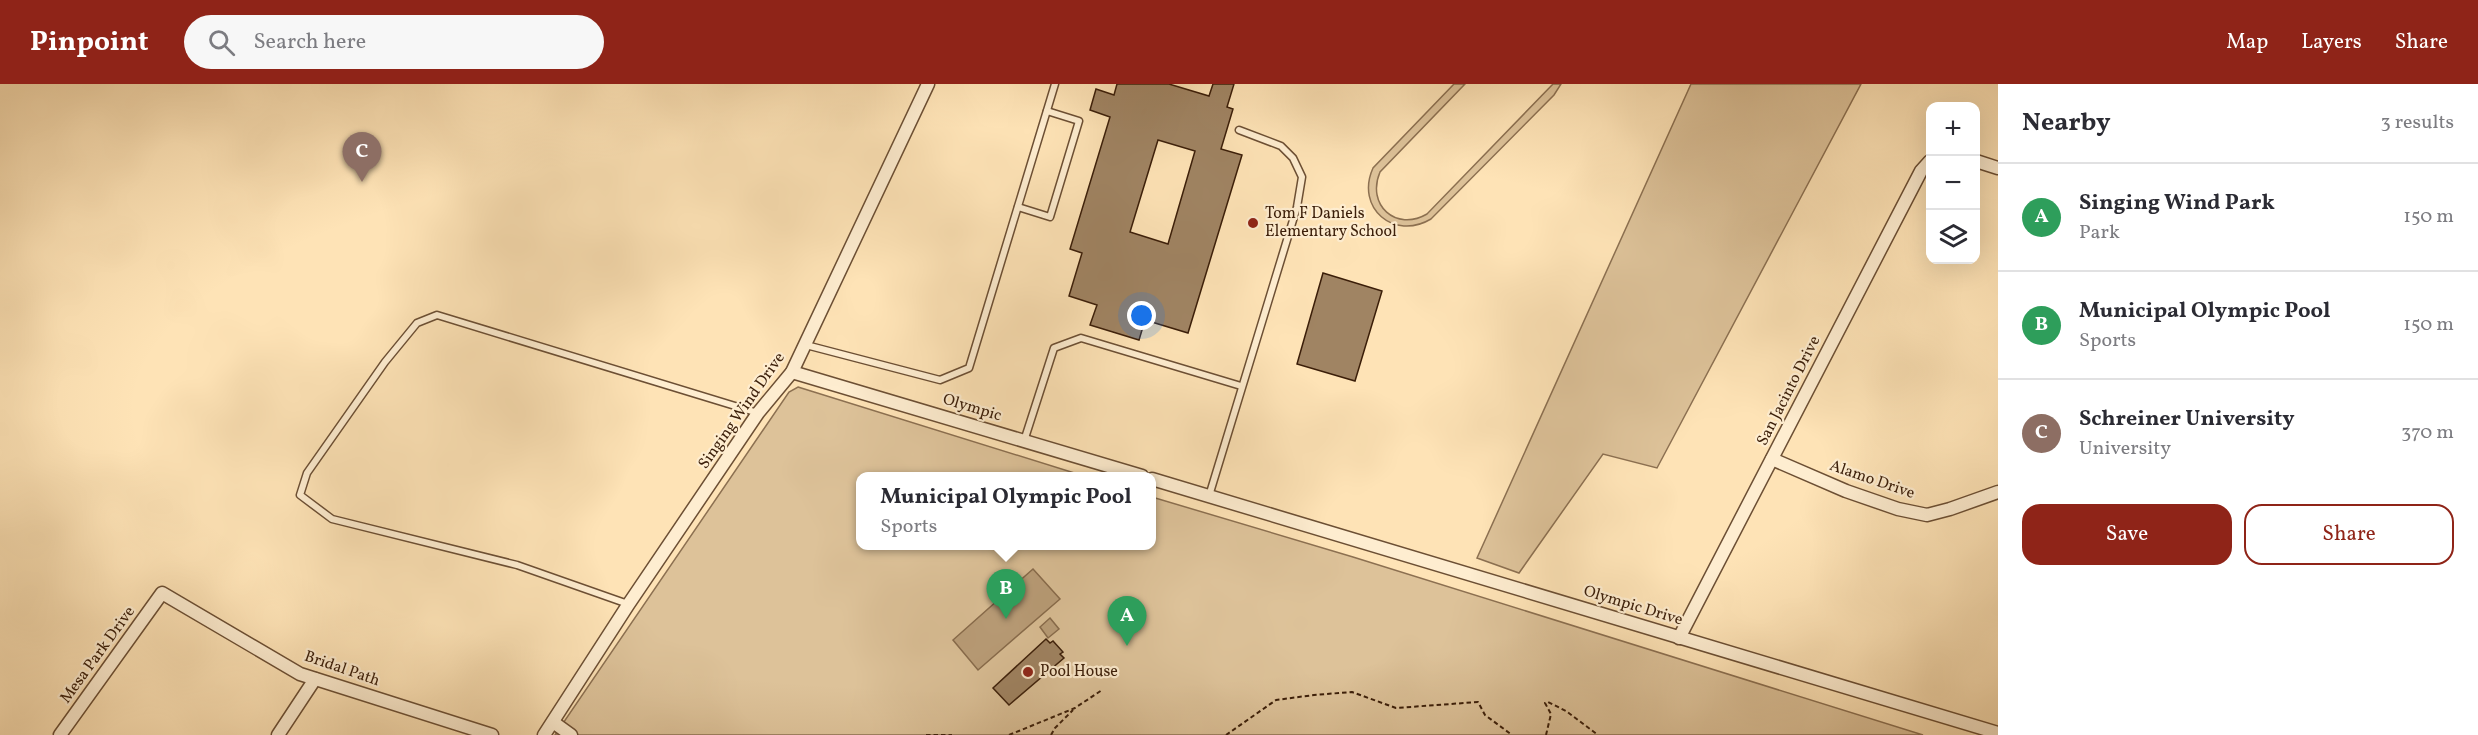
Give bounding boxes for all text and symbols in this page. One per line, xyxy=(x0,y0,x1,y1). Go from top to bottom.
search box xyxy=(184,15,604,69)
text: Pinpoint xyxy=(30,23,148,62)
icon: search xyxy=(205,26,238,59)
text: Search here xyxy=(253,27,366,58)
text: Map xyxy=(2226,28,2268,57)
text: Layers xyxy=(2301,28,2362,57)
text: Share xyxy=(2395,28,2448,57)
map controls xyxy=(1926,102,1980,264)
button: + xyxy=(1926,102,1980,156)
text: Nearby xyxy=(2022,105,2111,141)
text: 3 results xyxy=(2380,109,2454,137)
pin: C xyxy=(342,132,382,182)
button: − xyxy=(1926,156,1980,210)
text: Singing Wind Park xyxy=(2079,188,2275,219)
place label: Tom F Daniels Elementary School xyxy=(1265,203,1397,243)
text: A xyxy=(2034,203,2049,231)
text: 150 m xyxy=(2403,203,2454,231)
button: layers xyxy=(1926,210,1980,264)
marker: Tom F Daniels Elementary School xyxy=(1246,216,1260,230)
text: Park xyxy=(2079,219,2120,247)
text: Municipal Olympic Pool xyxy=(2079,296,2330,327)
your location xyxy=(1127,301,1156,330)
text: B xyxy=(2035,311,2048,339)
text: 150 m xyxy=(2403,311,2454,339)
text: Sports xyxy=(2079,327,2136,355)
street label: San Jacinto Drive xyxy=(1752,332,1826,450)
street label: Singing Wind Drive xyxy=(693,348,791,474)
street label: Olympic xyxy=(940,389,1004,427)
text: Schreiner University xyxy=(2079,404,2295,435)
text: C xyxy=(2035,419,2048,447)
text: 370 m xyxy=(2401,419,2454,447)
text: University xyxy=(2079,435,2171,463)
street label: Alamo Drive xyxy=(1826,455,1918,505)
popup xyxy=(856,472,1156,550)
text: Municipal Olympic Pool xyxy=(880,482,1132,513)
button: Save xyxy=(2022,504,2232,565)
button: Share xyxy=(2244,504,2454,565)
text: Sports xyxy=(880,513,937,541)
pin: B xyxy=(986,570,1026,619)
street label: Olympic Drive xyxy=(1581,580,1685,632)
pin: A xyxy=(1108,596,1146,646)
street label: Mesa Park Drive xyxy=(55,602,141,708)
street label: Bridal Path xyxy=(301,646,383,692)
place label: Pool House xyxy=(1040,661,1118,683)
marker: Pool House xyxy=(1021,665,1035,679)

